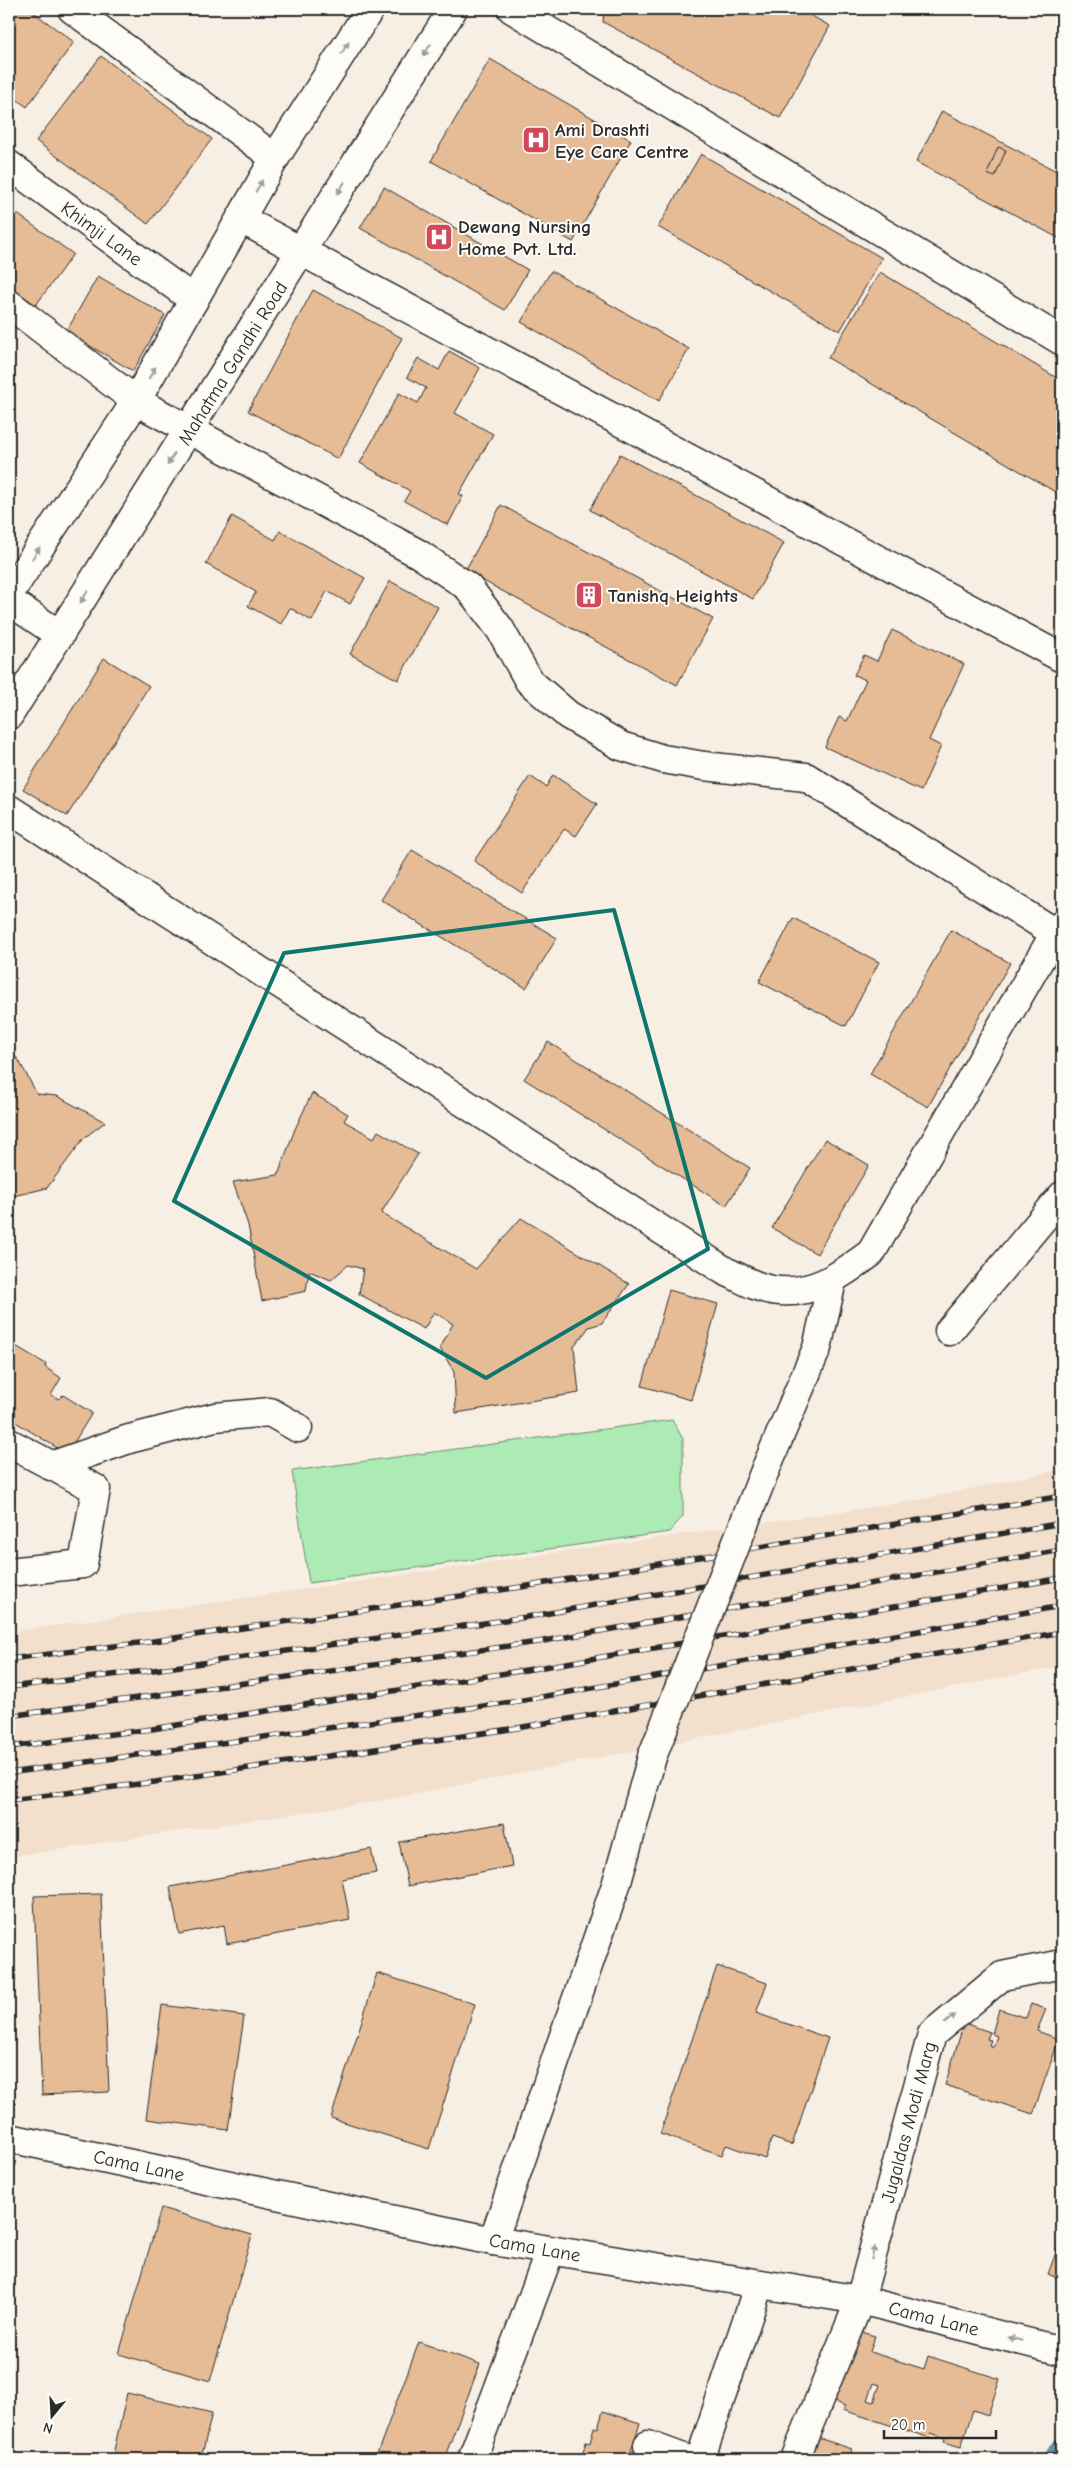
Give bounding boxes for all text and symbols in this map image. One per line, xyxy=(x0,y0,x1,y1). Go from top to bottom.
one-way arrow xyxy=(340,42,350,55)
one-way arrow xyxy=(422,44,432,57)
place label: Ami Drashti Eye Care Centre xyxy=(555,119,689,163)
hospital icon: Ami Drashti Eye Care Centre xyxy=(521,125,551,155)
one-way arrow xyxy=(255,180,264,193)
one-way arrow xyxy=(336,181,345,194)
street label: Khimji Lane xyxy=(57,197,146,271)
place label: Dewang Nursing Home Pvt. Ltd. xyxy=(458,216,591,260)
hospital icon: Dewang Nursing Home Pvt. Ltd. xyxy=(424,222,454,252)
street label: Mahatma Gandhi Road xyxy=(173,278,292,449)
one-way arrow xyxy=(148,366,157,379)
one-way arrow xyxy=(167,453,176,466)
one-way arrow xyxy=(31,546,40,560)
building icon: Tanishq Heights xyxy=(574,580,604,610)
place label: Tanishq Heights xyxy=(608,585,738,607)
one-way arrow xyxy=(80,590,89,603)
one-way arrow xyxy=(943,2014,956,2025)
street label: Jugaldas Modi Marg xyxy=(877,2039,941,2205)
street label: Cama Lane xyxy=(91,2146,186,2186)
street label: Cama Lane xyxy=(487,2229,582,2267)
one-way arrow xyxy=(869,2245,877,2260)
street label: Cama Lane xyxy=(886,2297,981,2341)
one-way arrow xyxy=(1007,2335,1023,2343)
north arrow xyxy=(28,2390,78,2440)
scale bar xyxy=(884,2408,996,2440)
text: 20 m xyxy=(891,2416,925,2434)
text: N xyxy=(41,2418,55,2437)

